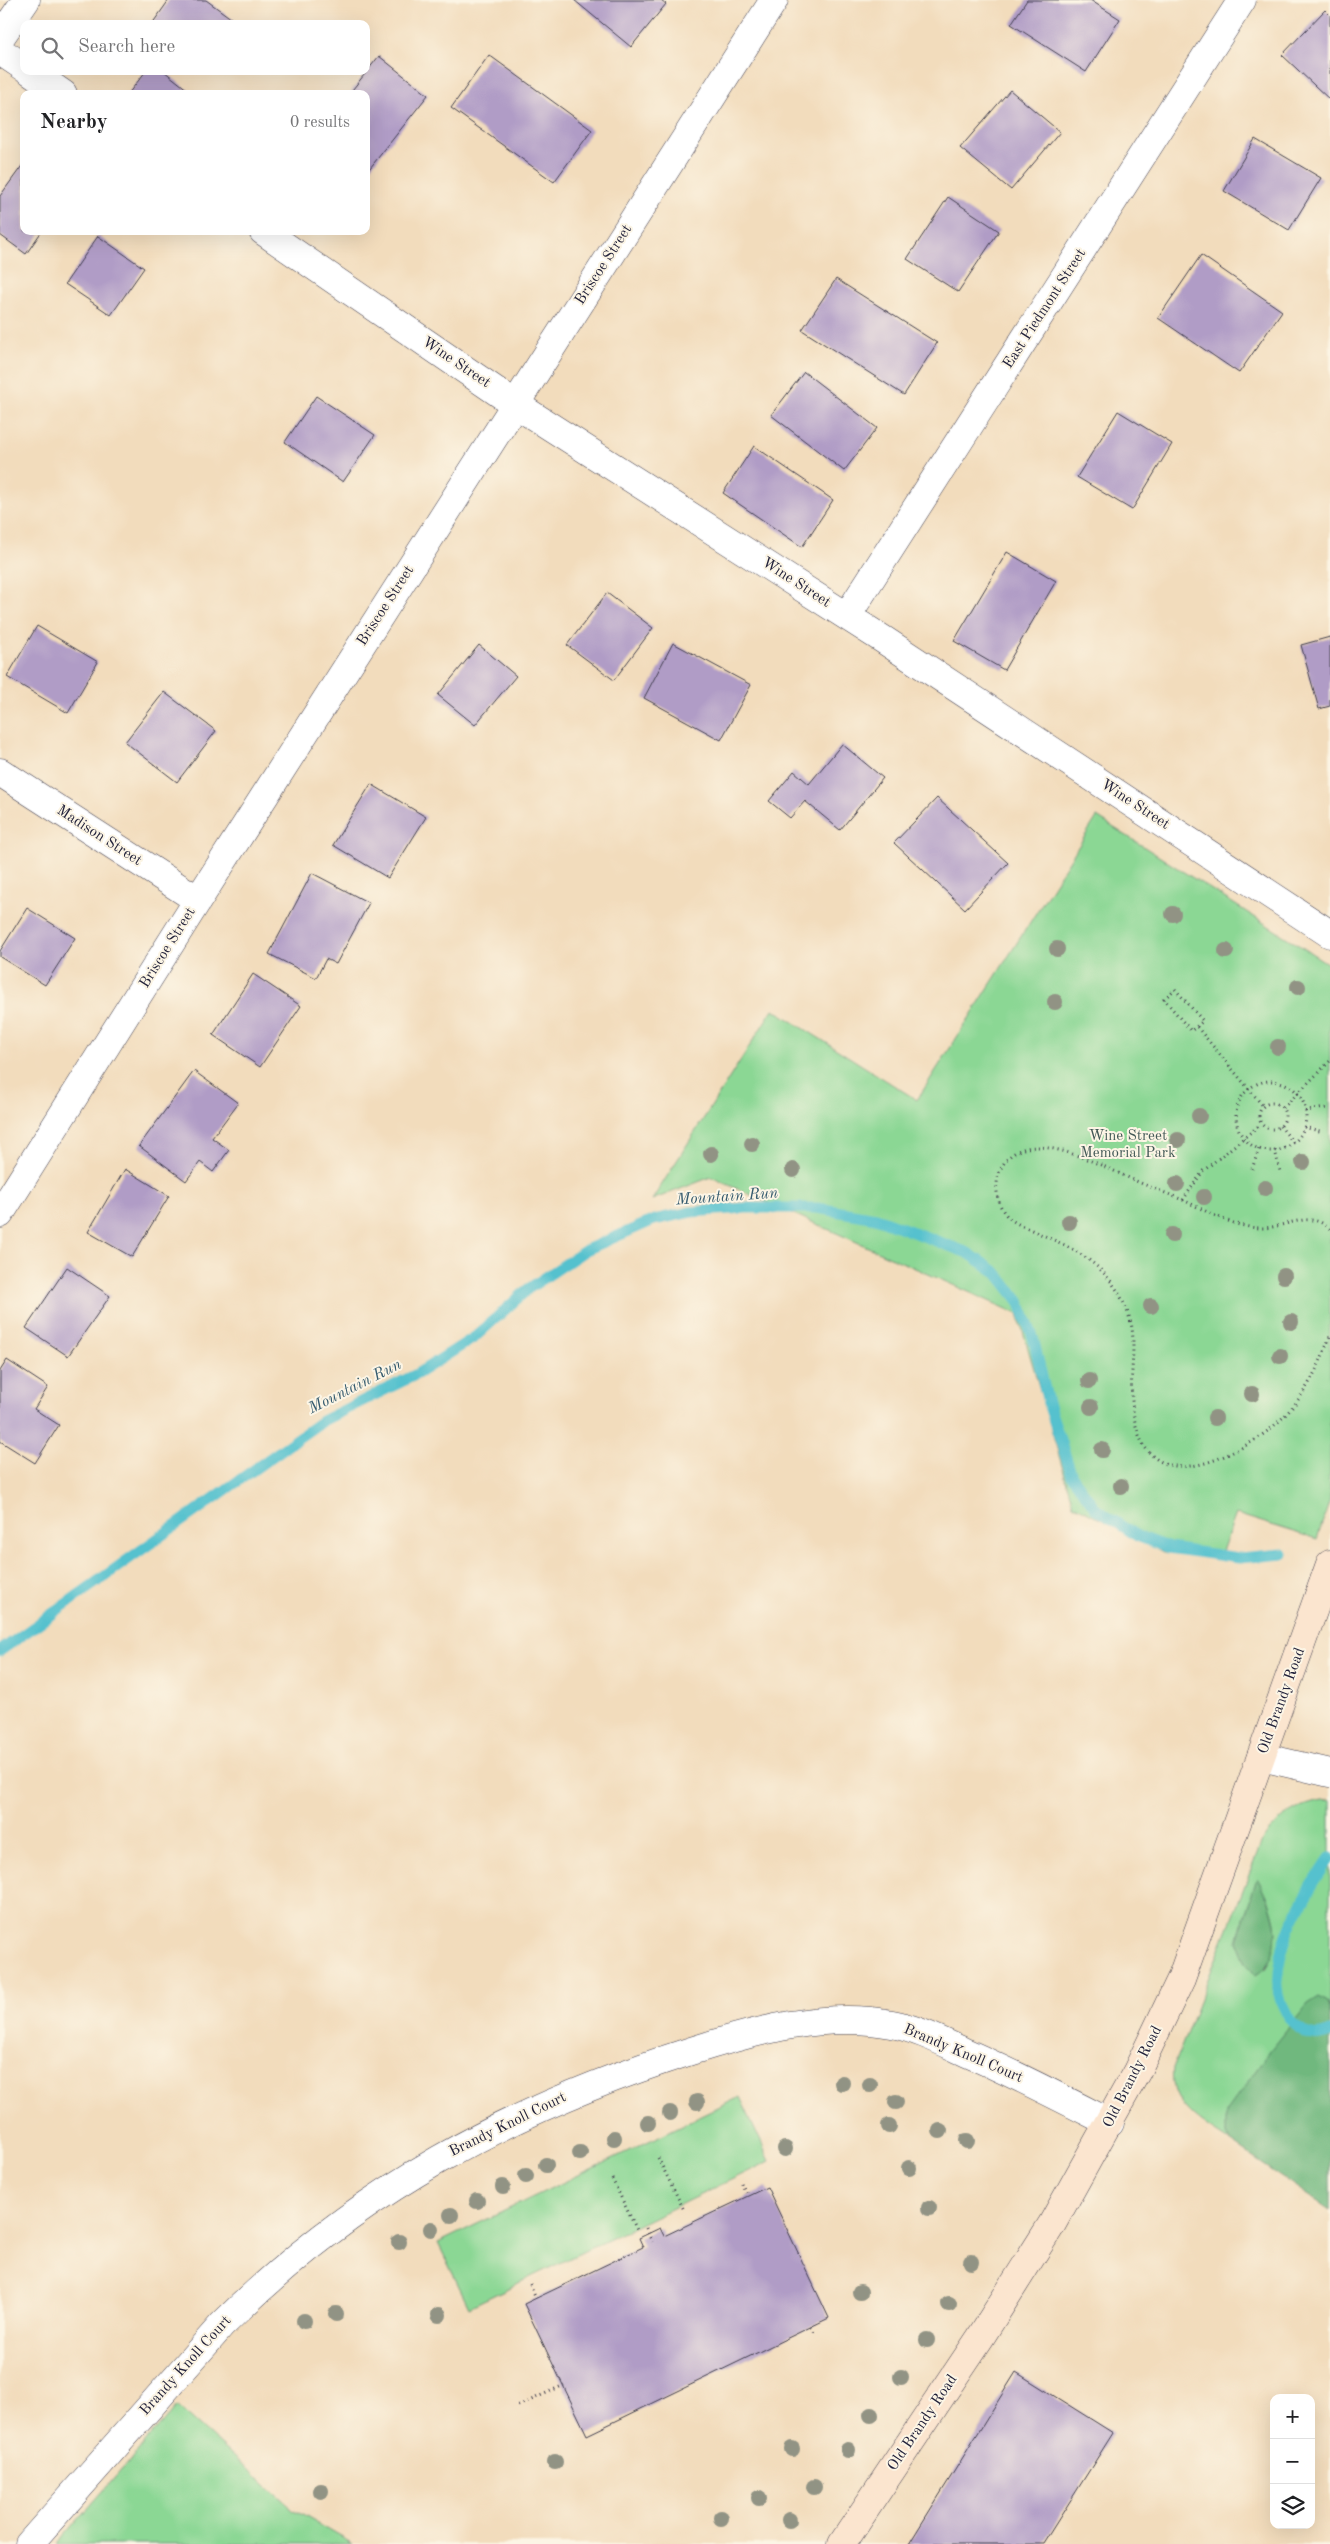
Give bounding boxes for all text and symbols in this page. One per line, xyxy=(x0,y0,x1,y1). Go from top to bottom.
search box xyxy=(20,20,370,75)
icon: search xyxy=(38,34,66,62)
text: Search here xyxy=(78,38,175,57)
text: Nearby xyxy=(40,112,108,133)
text: 0 results xyxy=(290,115,350,131)
street label: Briscoe Street xyxy=(573,222,635,308)
street label: East Piedmont Street xyxy=(1001,246,1089,372)
street label: Wine Street xyxy=(419,335,493,391)
street label: Wine Street xyxy=(759,555,833,611)
street label: Briscoe Street xyxy=(355,563,417,649)
street label: Wine Street xyxy=(1098,777,1172,833)
street label: Madison Street xyxy=(54,803,144,869)
street label: Briscoe Street xyxy=(137,905,199,991)
park label: Wine Street Memorial Park xyxy=(1080,1129,1176,1161)
water label: Mountain Run xyxy=(674,1185,779,1209)
water label: Mountain Run xyxy=(305,1357,404,1418)
street label: Old Brandy Road xyxy=(1256,1646,1308,1756)
street label: Brandy Knoll Court xyxy=(901,2022,1025,2086)
street label: Old Brandy Road xyxy=(1101,2024,1165,2130)
street label: Brandy Knoll Court xyxy=(447,2090,569,2160)
street label: Brandy Knoll Court xyxy=(138,2313,234,2419)
street label: Old Brandy Road xyxy=(885,2372,961,2474)
map controls xyxy=(1270,2394,1315,2529)
button: + xyxy=(1270,2394,1315,2439)
button: − xyxy=(1270,2439,1315,2484)
button: layers xyxy=(1270,2484,1315,2529)

